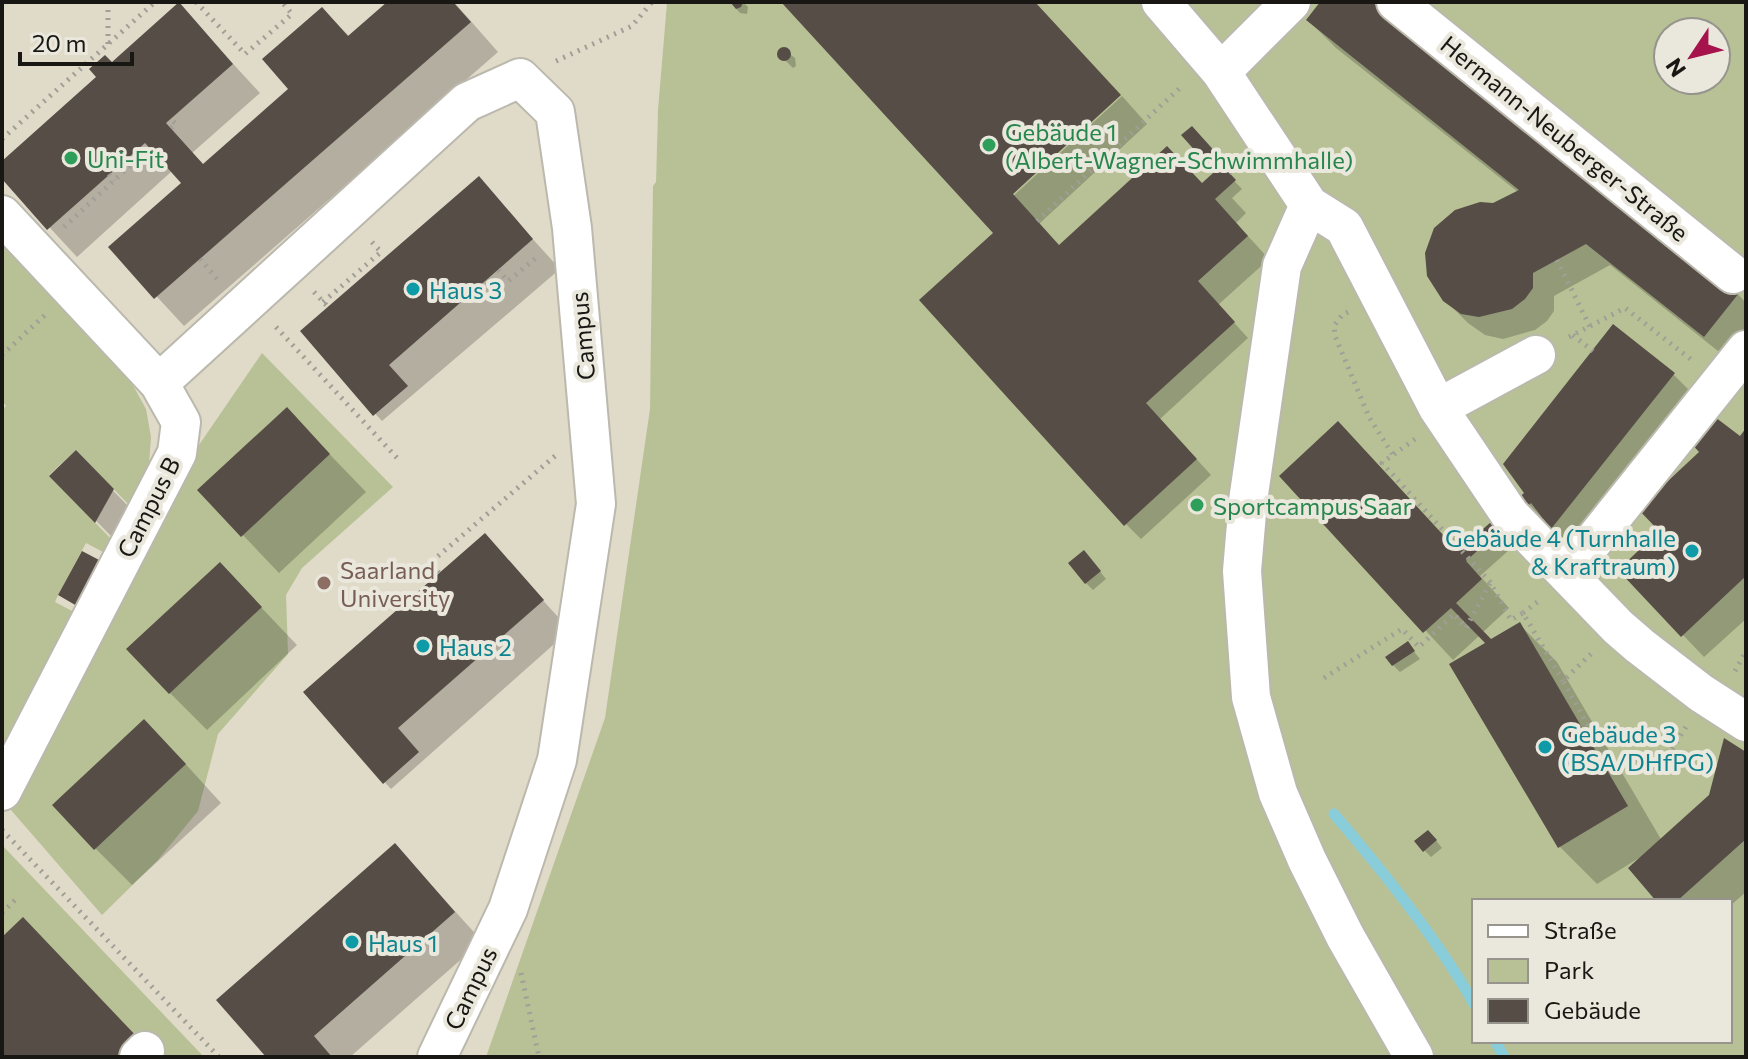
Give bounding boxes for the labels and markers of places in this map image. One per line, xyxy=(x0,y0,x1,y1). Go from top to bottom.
place label: Gebäude 1 (Albert-Wagner-Schwimmhalle) xyxy=(1005,117,1353,174)
marker: Gebäude 1 (Albert-Wagner-Schwimmhalle) xyxy=(980,136,998,154)
place label: Uni-Fit xyxy=(87,144,165,173)
marker: Uni-Fit xyxy=(62,149,80,167)
place label: Haus 3 xyxy=(429,275,502,304)
marker: Haus 3 xyxy=(404,280,422,298)
place label: Sportcampus Saar xyxy=(1213,491,1413,520)
marker: Sportcampus Saar xyxy=(1188,496,1206,514)
place label: Gebäude 4 (Turnhalle & Kraftraum) xyxy=(1445,523,1676,580)
marker: Gebäude 4 (Turnhalle & Kraftraum) xyxy=(1683,542,1701,560)
place label: Saarland University xyxy=(340,555,451,612)
marker: Saarland University xyxy=(315,574,333,592)
place label: Haus 2 xyxy=(439,632,512,661)
marker: Haus 2 xyxy=(414,637,432,655)
place label: Gebäude 3 (BSA/DHfPG) xyxy=(1561,719,1714,776)
marker: Gebäude 3 (BSA/DHfPG) xyxy=(1536,738,1554,756)
place label: Haus 1 xyxy=(368,928,438,957)
marker: Haus 1 xyxy=(343,933,361,951)

